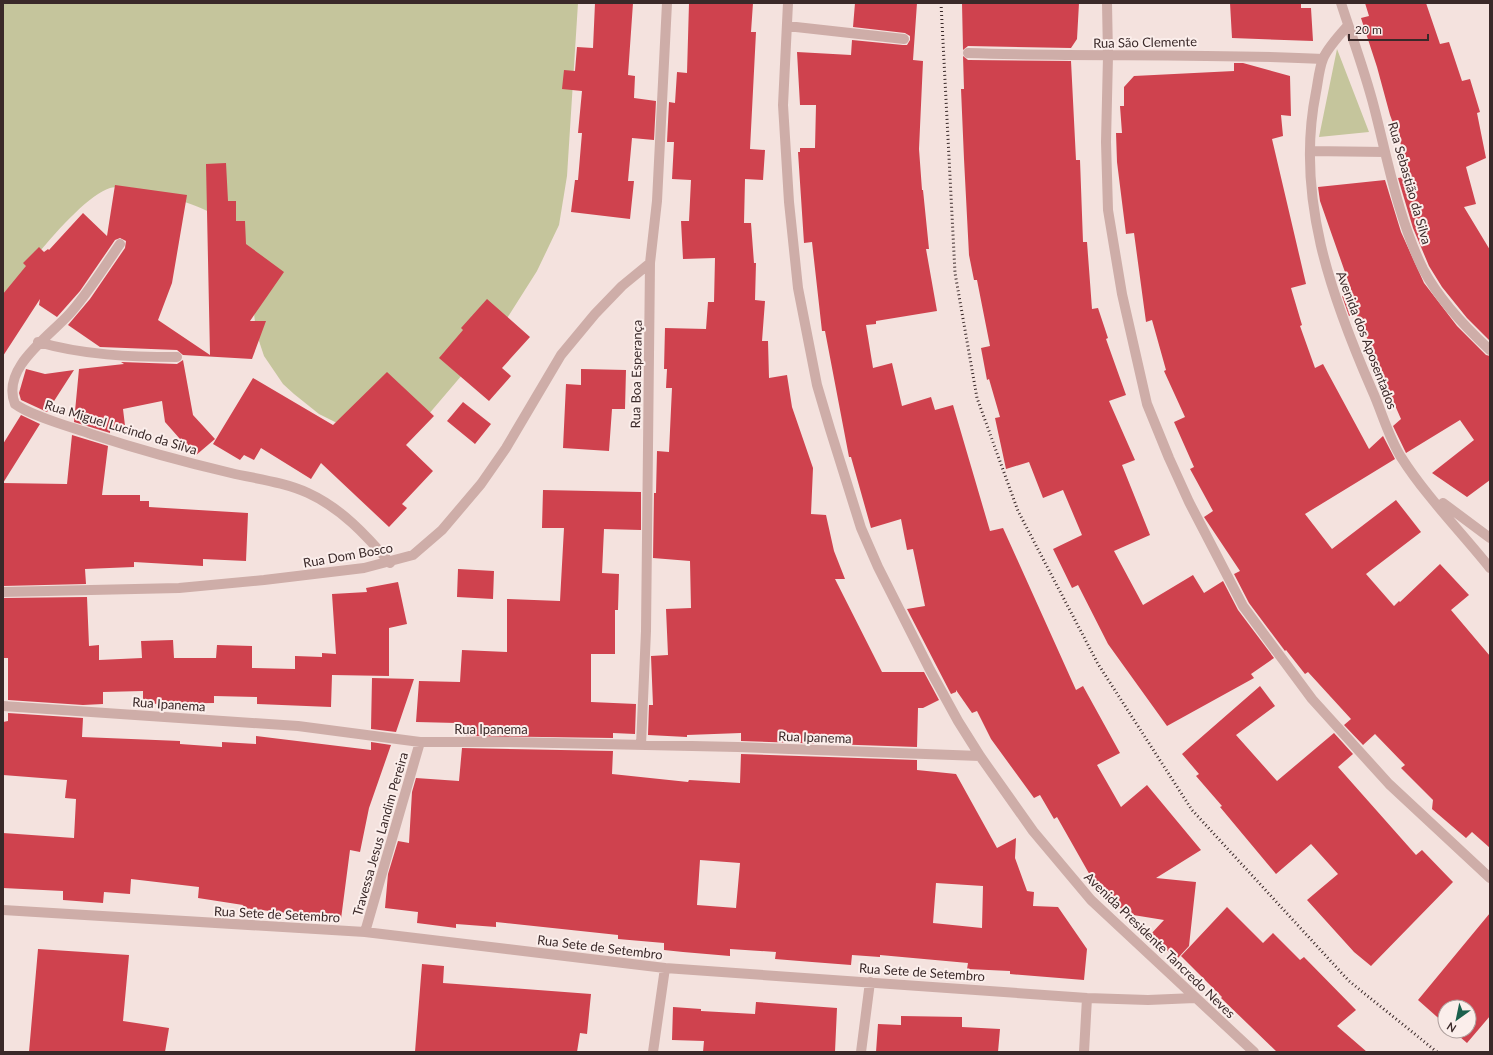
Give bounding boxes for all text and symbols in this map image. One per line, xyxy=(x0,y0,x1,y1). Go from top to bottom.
scale bar xyxy=(1349,16,1428,42)
text: 20 m xyxy=(1355,22,1382,37)
street label: Rua São Clemente xyxy=(1093,33,1197,51)
street label: Rua Sebastião da Silva xyxy=(1385,120,1435,246)
street label: Avenida dos Aposentados xyxy=(1333,269,1401,412)
street label: Rua Boa Esperança xyxy=(627,320,645,428)
street label: Rua Miguel Lucindo da Silva xyxy=(43,396,199,458)
street label: Rua Dom Bosco xyxy=(302,539,394,571)
street label: Rua Ipanema xyxy=(132,693,206,715)
street label: Rua Ipanema xyxy=(454,721,528,737)
street label: Rua Ipanema xyxy=(778,728,852,746)
street label: Travessa Jesus Landim Pereira xyxy=(349,750,411,918)
street label: Avenida Presidente Tancredo Neves xyxy=(1081,869,1239,1022)
street label: Rua Sete de Setembro xyxy=(214,903,340,925)
street label: Rua Sete de Setembro xyxy=(536,931,664,963)
street label: Rua Sete de Setembro xyxy=(859,960,985,984)
north arrow xyxy=(1437,999,1477,1039)
text: N xyxy=(1444,1020,1458,1036)

